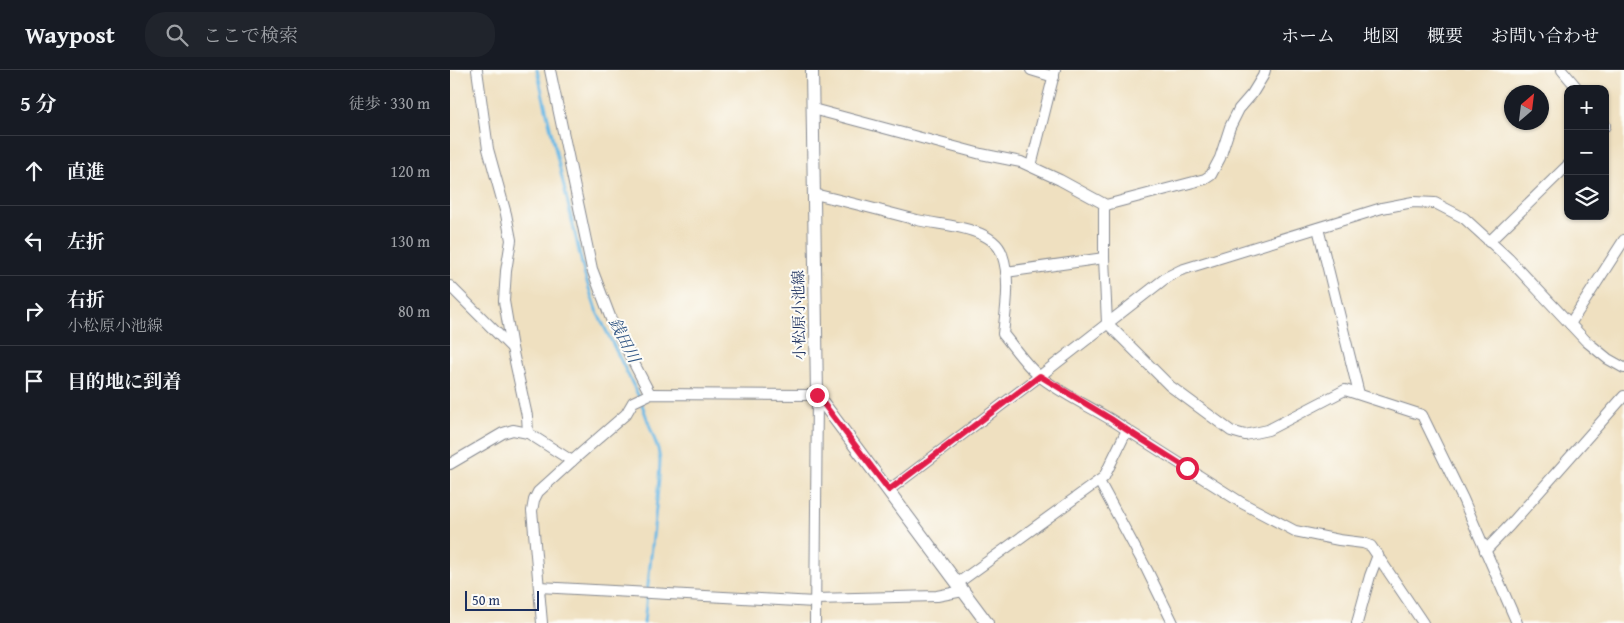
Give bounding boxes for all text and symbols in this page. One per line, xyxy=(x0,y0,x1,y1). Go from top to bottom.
search box xyxy=(145,12,495,57)
text: Waypost xyxy=(25,17,115,52)
icon: search xyxy=(163,21,191,49)
text: ここで検索 xyxy=(203,21,298,49)
text: ホーム xyxy=(1281,22,1335,49)
text: 地図 xyxy=(1363,22,1399,49)
text: 概要 xyxy=(1427,22,1463,49)
text: お問い合わせ xyxy=(1491,22,1599,49)
north arrow xyxy=(1504,85,1549,130)
map controls xyxy=(1564,85,1609,220)
button: + xyxy=(1564,85,1609,130)
text: 5 分 xyxy=(20,88,57,119)
text: 徒歩 · 330 m xyxy=(349,91,430,115)
button: − xyxy=(1564,130,1609,175)
icon: ahead xyxy=(20,157,48,185)
text: 直進 xyxy=(67,157,105,185)
text: 120 m xyxy=(390,159,430,183)
button: layers xyxy=(1564,175,1609,220)
icon: left xyxy=(20,227,48,255)
text: 左折 xyxy=(67,227,105,255)
text: 130 m xyxy=(390,229,430,253)
street label: 小松原小池線 xyxy=(787,270,810,360)
text: 右折 xyxy=(67,285,105,313)
icon: right xyxy=(20,297,48,325)
text: 80 m xyxy=(398,299,430,323)
text: 小松原小池線 xyxy=(67,313,163,337)
water label: 銭田川 xyxy=(603,313,647,369)
icon: arrive xyxy=(20,367,48,395)
text: 目的地に到着 xyxy=(67,367,181,395)
route end xyxy=(806,384,829,407)
route start xyxy=(1176,457,1199,480)
scale bar xyxy=(465,588,539,611)
text: 50 m xyxy=(472,590,500,610)

